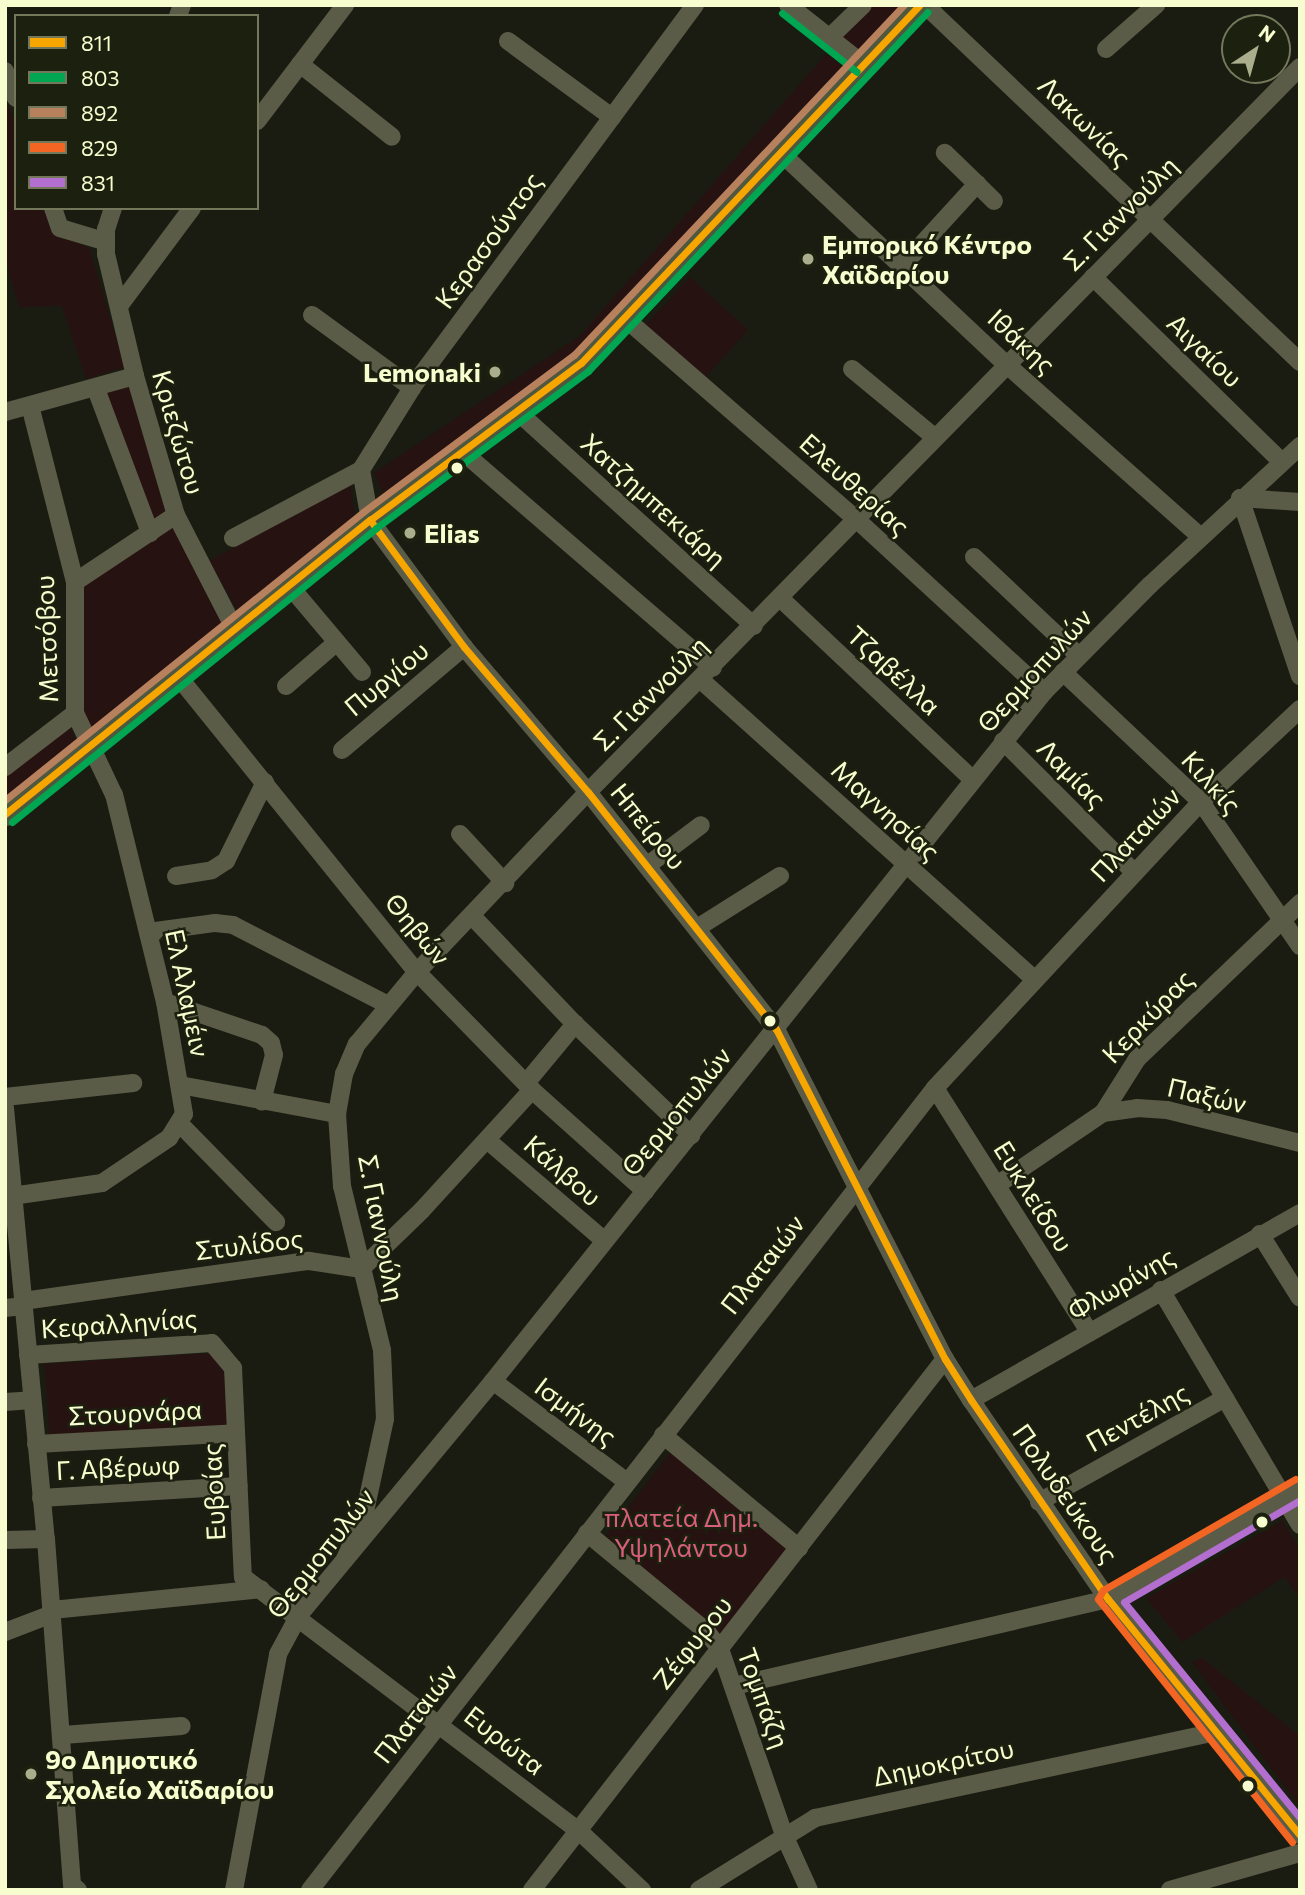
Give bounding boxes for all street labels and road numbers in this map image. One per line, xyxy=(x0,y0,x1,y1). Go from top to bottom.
street label: Λακωνίας xyxy=(1032,69,1138,173)
street label: Σ. Γιαννούλη xyxy=(1056,149,1184,277)
street label: Κερασούντος xyxy=(428,166,548,314)
street label: Ιθάκης xyxy=(982,302,1062,380)
street label: Αιγαίου xyxy=(1161,307,1249,393)
street label: Κριεζώτου xyxy=(146,366,212,498)
street label: Χατζημπεκιάρη xyxy=(575,427,733,573)
street label: Ελευθερίας xyxy=(794,427,916,541)
street label: Μετσόβου xyxy=(28,575,64,703)
street label: Θερμοπυλών xyxy=(970,601,1098,739)
street label: Τζαβέλλα xyxy=(841,619,947,721)
street label: Σ. Γιαννούλη xyxy=(586,629,714,757)
street label: Πυργίου xyxy=(338,634,434,722)
street label: Λαμίας xyxy=(1031,732,1113,814)
street label: Κιλκίς xyxy=(1176,744,1248,820)
street label: Μαγνησίας xyxy=(825,753,947,867)
street label: Ηπείρου xyxy=(605,777,693,875)
street label: Πλαταιών xyxy=(1083,780,1187,888)
street label: Θηβών xyxy=(379,887,457,971)
street label: Ελ Αλαμέιν xyxy=(159,926,217,1060)
street label: Κερκύρας xyxy=(1095,963,1199,1069)
street label: Θερμοπυλών xyxy=(615,1040,737,1182)
street label: Παξών xyxy=(1164,1071,1250,1119)
street label: Κάλβου xyxy=(518,1128,608,1212)
street label: Ευκλείδου xyxy=(988,1135,1080,1257)
street label: Σ. Γιαννούλη xyxy=(352,1152,412,1304)
street label: Πλαταιών xyxy=(713,1208,811,1320)
street label: Στυλίδος xyxy=(193,1222,305,1266)
street label: Φλωρίνης xyxy=(1062,1240,1180,1326)
street label: Κεφαλληνίας xyxy=(40,1302,198,1344)
street label: Ισμήνης xyxy=(529,1370,623,1452)
street label: Πεντέλης xyxy=(1080,1376,1194,1458)
street label: Στουρνάρα xyxy=(67,1393,203,1431)
street label: Πολυδεύκους xyxy=(1007,1418,1125,1568)
street label: Ευβοίας xyxy=(195,1442,231,1542)
street label: Γ. Αβέρωφ xyxy=(55,1448,181,1486)
street label: Θερμοπυλών xyxy=(260,1482,380,1624)
street label: Ζέφυρου xyxy=(646,1589,738,1695)
street label: Τομπάζη xyxy=(731,1644,797,1752)
street label: Πλαταιών xyxy=(366,1657,464,1769)
street label: Ευρώτα xyxy=(459,1699,551,1781)
street label: Δημοκρίτου xyxy=(870,1732,1016,1792)

